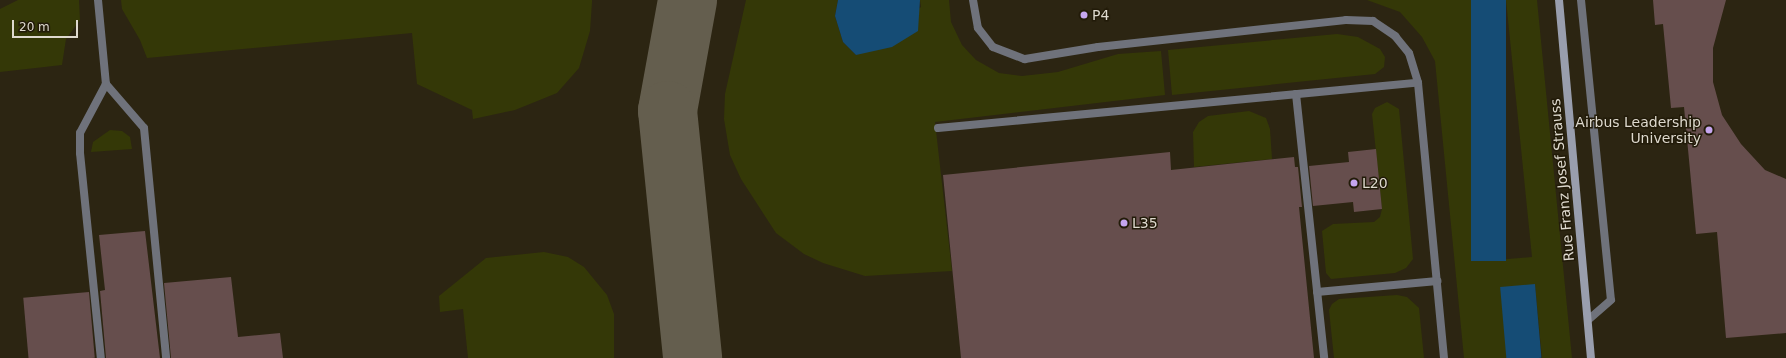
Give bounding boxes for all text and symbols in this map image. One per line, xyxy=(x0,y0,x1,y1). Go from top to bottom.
place label: P4 xyxy=(1092,7,1109,23)
marker: P4 xyxy=(1079,10,1089,20)
scale bar xyxy=(14,12,80,38)
text: 20 m xyxy=(19,20,50,34)
street label: Rue Franz Josef Strauss xyxy=(1547,98,1577,262)
place label: Airbus Leadership University xyxy=(1575,114,1701,146)
marker: Airbus Leadership University xyxy=(1704,125,1714,135)
place label: L20 xyxy=(1362,175,1388,191)
marker: L20 xyxy=(1349,178,1359,188)
place label: L35 xyxy=(1132,215,1158,231)
marker: L35 xyxy=(1119,218,1129,228)

